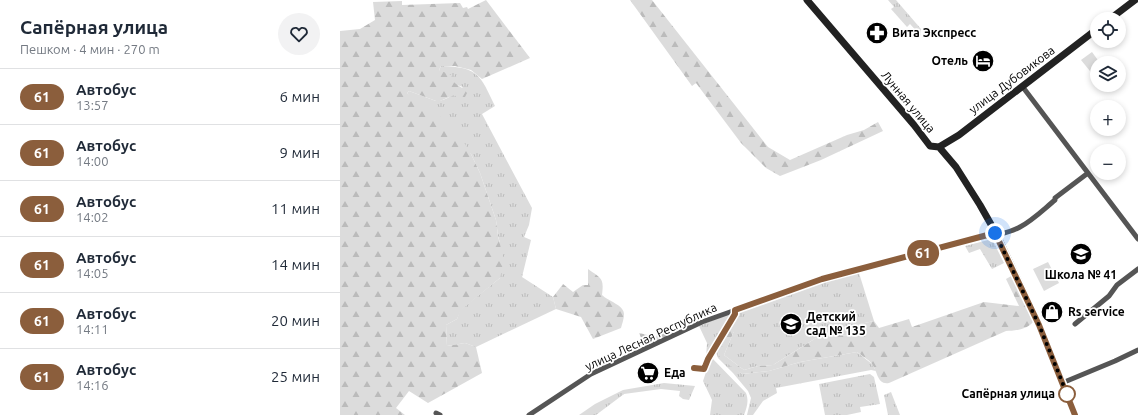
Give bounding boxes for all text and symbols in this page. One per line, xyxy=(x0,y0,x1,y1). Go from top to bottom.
map controls xyxy=(1090,12,1126,180)
button: locate xyxy=(1090,12,1126,48)
button: heart xyxy=(278,13,320,55)
text: Сапёрная улица xyxy=(20,16,168,38)
pharmacy icon: Вита Экспресс xyxy=(864,20,890,46)
place label: Вита Экспресс xyxy=(892,26,976,39)
text: Пешком · 4 мин · 270 m xyxy=(20,42,160,56)
street label: улица Дубовикова xyxy=(966,43,1057,116)
hotel icon: Отель xyxy=(970,48,996,74)
place label: Отель xyxy=(932,54,968,67)
button: layers xyxy=(1090,56,1126,92)
street label: Лунная улица xyxy=(879,68,938,135)
text: Автобус xyxy=(76,81,136,98)
text: 6 мин xyxy=(280,88,320,105)
text: 61 xyxy=(34,89,50,105)
text: 13:57 xyxy=(76,98,109,112)
button: + xyxy=(1090,100,1126,136)
text: Автобус xyxy=(76,137,136,154)
text: 9 мин xyxy=(280,144,320,161)
button: − xyxy=(1090,144,1126,180)
text: 61 xyxy=(34,145,50,161)
text: 14:00 xyxy=(76,154,109,168)
text: Автобус xyxy=(76,193,136,210)
text: 11 мин xyxy=(271,200,320,217)
text: 61 xyxy=(34,201,50,217)
text: 14:02 xyxy=(76,210,109,224)
your location xyxy=(985,223,1005,243)
line badge: 61 xyxy=(905,240,941,266)
school or university icon: Школа № 41 xyxy=(1068,241,1094,267)
text: 61 xyxy=(915,245,931,261)
text: Автобус xyxy=(76,249,136,266)
text: 14 мин xyxy=(271,256,320,273)
text: 61 xyxy=(34,257,50,273)
text: 14:05 xyxy=(76,266,109,280)
place label: Школа № 41 xyxy=(1045,268,1117,281)
shop icon: Rs service xyxy=(1039,299,1065,325)
street label: улица Лесная Республика xyxy=(583,300,719,373)
text: Автобус xyxy=(76,305,136,322)
place label: Rs service xyxy=(1068,305,1125,318)
place label: Детский сад № 135 xyxy=(806,310,866,337)
school or university icon: Детский сад № 135 xyxy=(778,311,804,337)
text: 20 мин xyxy=(271,312,320,329)
text: 61 xyxy=(34,313,50,329)
text: 14:11 xyxy=(76,322,109,336)
supermarket icon: Еда xyxy=(635,360,661,386)
text: Автобус xyxy=(76,361,136,378)
place label: Еда xyxy=(664,366,686,379)
text: 25 мин xyxy=(271,368,320,385)
text: 61 xyxy=(34,369,50,385)
text: 14:16 xyxy=(76,378,109,392)
marker: Сапёрная улица xyxy=(1058,385,1076,403)
place label: Сапёрная улица xyxy=(961,387,1055,400)

